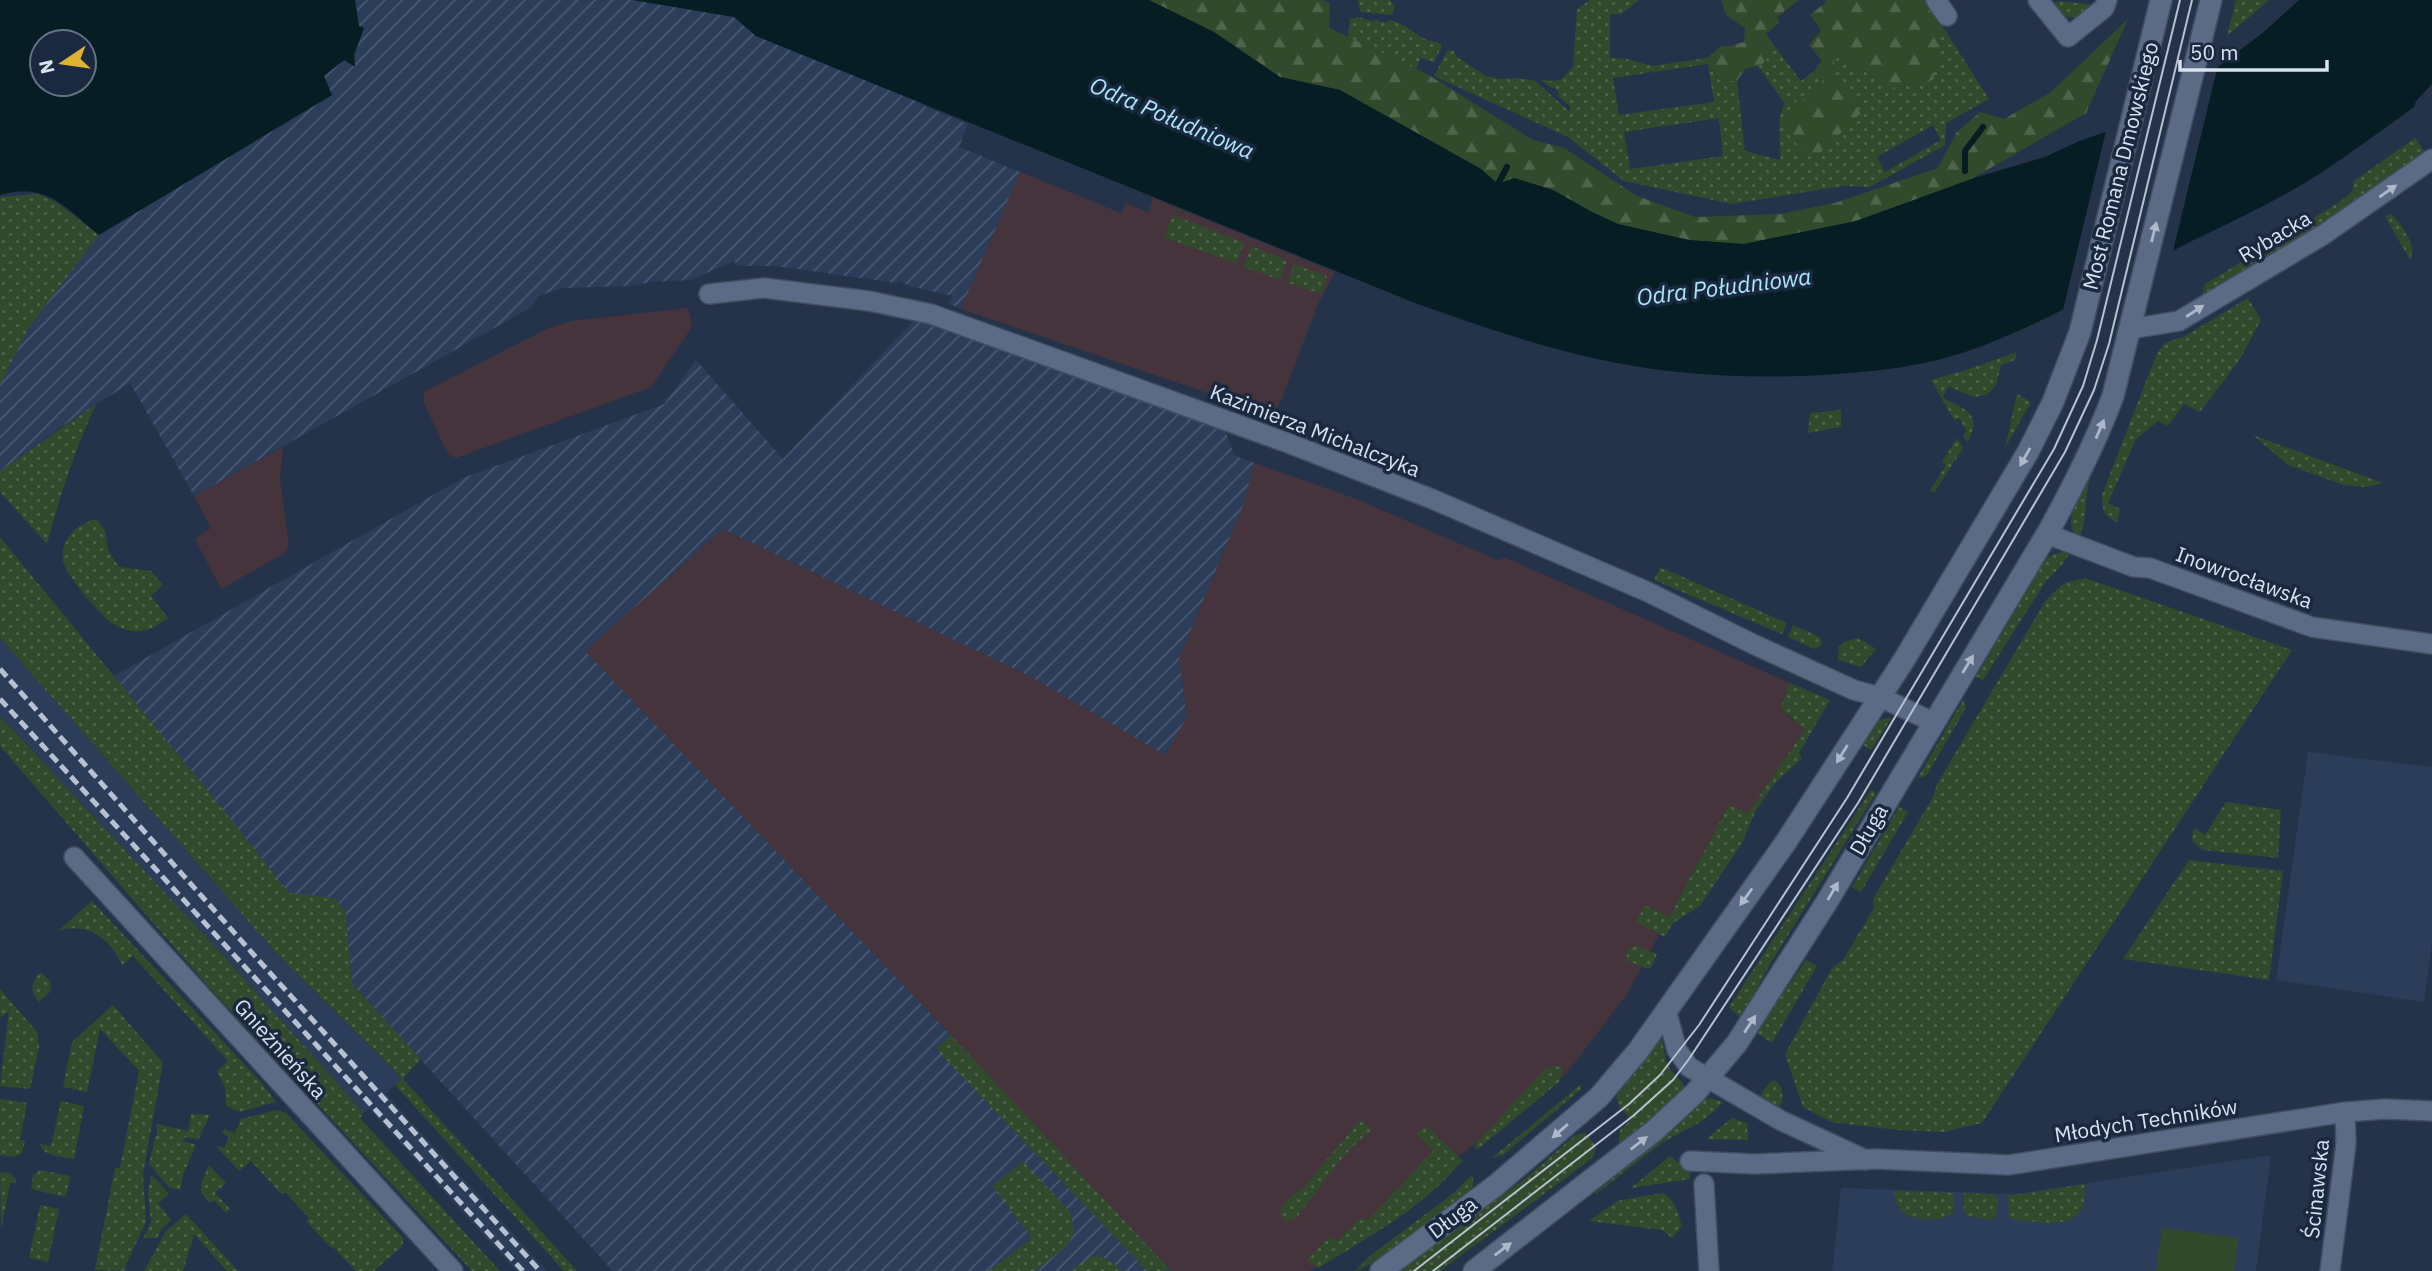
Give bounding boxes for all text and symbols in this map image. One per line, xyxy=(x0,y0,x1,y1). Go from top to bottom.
north arrow xyxy=(28,28,98,98)
scale bar xyxy=(2180,28,2327,72)
text: 50 m xyxy=(2190,38,2239,66)
street label: Most Romana Dmowskiego xyxy=(2076,39,2164,293)
text: N xyxy=(33,57,60,76)
water label: Odra Południowa xyxy=(1086,69,1259,165)
one-way arrow xyxy=(2379,184,2397,198)
street label: Rybacka xyxy=(2233,204,2316,269)
one-way arrow xyxy=(2149,220,2160,242)
water label: Odra Południowa xyxy=(1635,260,1813,312)
one-way arrow xyxy=(2185,305,2204,318)
street label: Kazimierza Michalczyka xyxy=(1206,377,1424,483)
one-way arrow xyxy=(2095,419,2106,440)
one-way arrow xyxy=(2019,447,2031,467)
street label: Inowrocławska xyxy=(2172,539,2317,615)
one-way arrow xyxy=(1961,654,1974,673)
one-way arrow xyxy=(1836,745,1849,764)
street label: Długa xyxy=(1842,799,1894,860)
one-way arrow xyxy=(1827,882,1839,901)
one-way arrow xyxy=(1739,888,1753,906)
street label: Gnieźnieńska xyxy=(228,992,333,1105)
one-way arrow xyxy=(1743,1015,1757,1033)
street label: Młodych Techników xyxy=(2052,1092,2239,1148)
one-way arrow xyxy=(1551,1123,1569,1139)
one-way arrow xyxy=(1630,1136,1648,1150)
street label: Ścinawska xyxy=(2297,1138,2335,1240)
street label: Długa xyxy=(1422,1190,1482,1245)
one-way arrow xyxy=(1494,1242,1512,1256)

